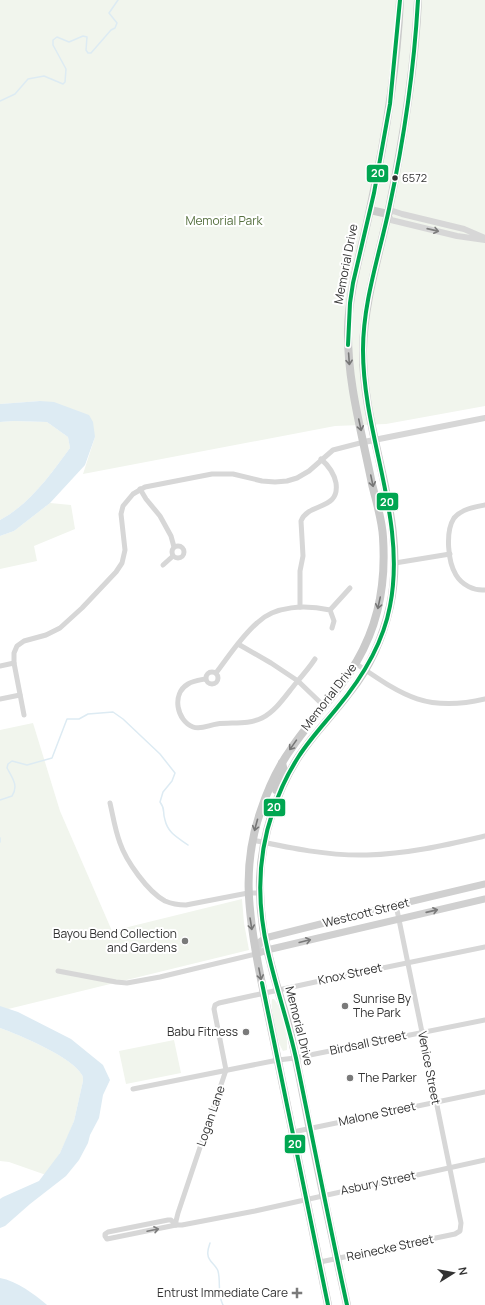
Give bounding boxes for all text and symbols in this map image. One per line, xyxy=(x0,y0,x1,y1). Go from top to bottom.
line badge: 20 xyxy=(366,164,389,183)
text: 20 xyxy=(371,165,385,180)
place label: 6572 xyxy=(402,170,427,185)
marker: 6572 xyxy=(390,173,400,183)
park label: Memorial Park xyxy=(185,212,264,229)
street label: Memorial Drive xyxy=(329,222,362,305)
one-way arrow xyxy=(426,227,439,235)
one-way arrow xyxy=(345,352,352,365)
one-way arrow xyxy=(356,418,364,431)
one-way arrow xyxy=(368,474,376,487)
line badge: 20 xyxy=(376,492,399,511)
text: 20 xyxy=(380,494,394,509)
one-way arrow xyxy=(375,596,383,609)
street label: Memorial Drive xyxy=(297,659,360,734)
one-way arrow xyxy=(289,739,298,750)
line badge: 20 xyxy=(263,798,286,817)
text: 20 xyxy=(267,799,281,814)
one-way arrow xyxy=(252,818,260,831)
street label: Westcott Street xyxy=(321,894,411,931)
one-way arrow xyxy=(425,907,438,915)
one-way arrow xyxy=(247,917,255,930)
place label: Bayou Bend Collection and Gardens xyxy=(53,925,177,956)
marker: Bayou Bend Collection and Gardens xyxy=(180,936,190,946)
one-way arrow xyxy=(298,936,311,944)
street label: Knox Street xyxy=(316,958,384,989)
one-way arrow xyxy=(256,967,264,980)
street label: Memorial Drive xyxy=(281,984,318,1067)
place label: Sunrise By The Park xyxy=(353,990,412,1021)
marker: Sunrise By The Park xyxy=(340,1001,350,1011)
place label: Babu Fitness xyxy=(167,1023,238,1040)
street label: Birdsall Street xyxy=(328,1026,408,1059)
marker: Babu Fitness xyxy=(241,1027,251,1037)
street label: Venice Street xyxy=(414,1030,445,1106)
place label: The Parker xyxy=(358,1069,418,1086)
marker: The Parker xyxy=(345,1073,355,1083)
street label: Logan Lane xyxy=(192,1083,229,1149)
street label: Malone Street xyxy=(337,1097,417,1130)
line badge: 20 xyxy=(284,1134,306,1154)
text: 20 xyxy=(288,1136,302,1151)
street label: Asbury Street xyxy=(339,1166,417,1199)
one-way arrow xyxy=(146,1225,159,1233)
street label: Reinecke Street xyxy=(345,1230,435,1265)
north arrow xyxy=(433,1253,473,1293)
text: N xyxy=(455,1266,471,1276)
place label: Entrust Immediate Care xyxy=(157,1284,288,1301)
marker: Entrust Immediate Care xyxy=(291,1287,303,1299)

